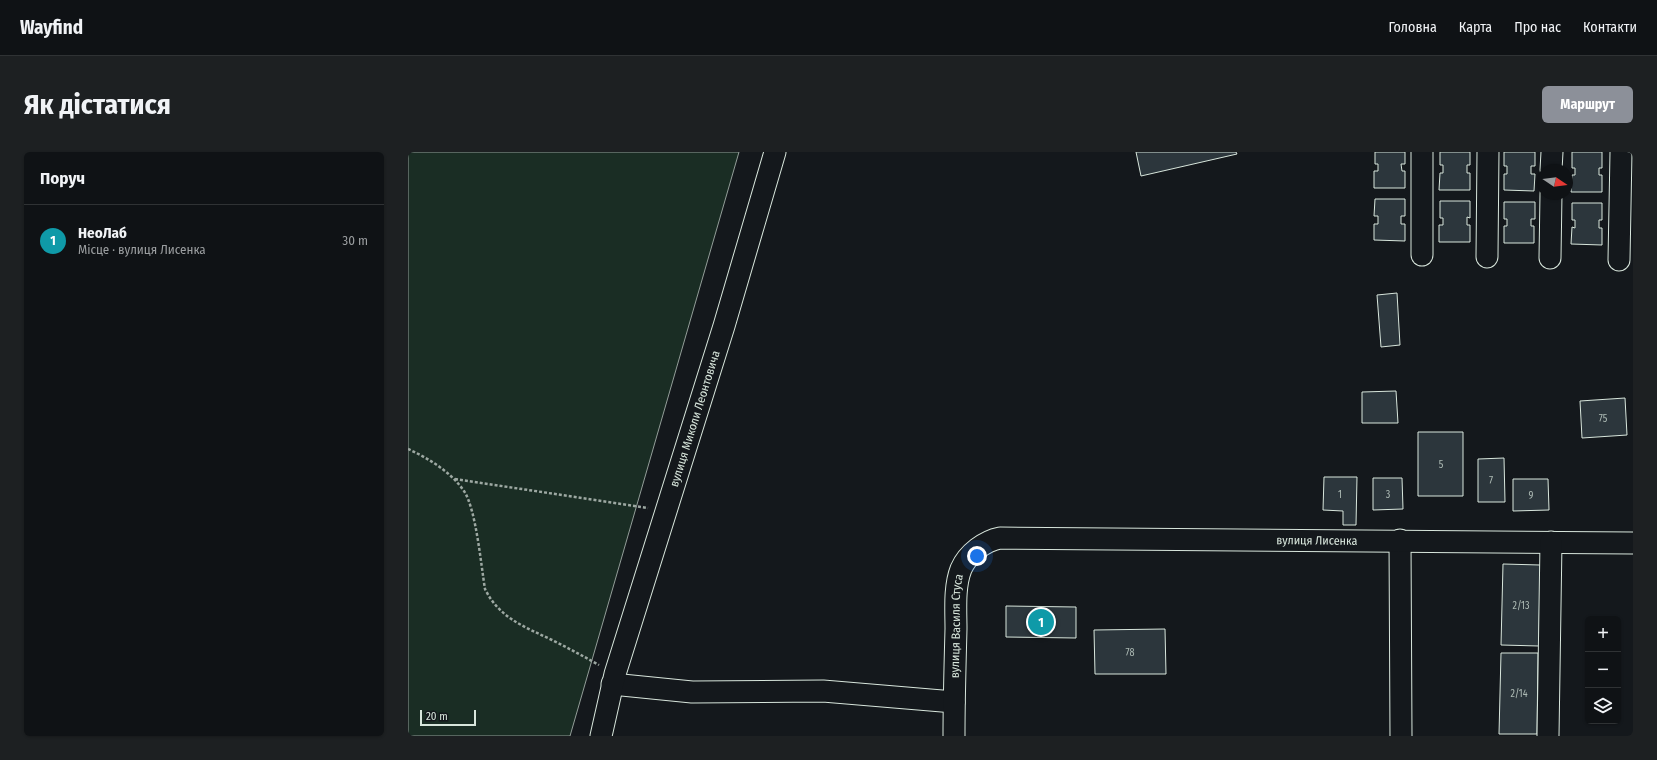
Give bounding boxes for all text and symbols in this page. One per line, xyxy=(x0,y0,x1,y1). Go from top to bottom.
text: Wayfind xyxy=(20,16,83,39)
text: Головна xyxy=(1389,19,1437,36)
text: Карта xyxy=(1459,19,1492,36)
text: Про нас xyxy=(1514,19,1561,36)
text: Контакти xyxy=(1583,19,1637,36)
button: Маршрут xyxy=(1542,86,1633,123)
text: Як дістатися xyxy=(24,88,171,121)
north arrow xyxy=(1537,164,1573,200)
text: Поруч xyxy=(40,168,85,189)
text: НеоЛаб xyxy=(78,224,127,242)
text: 1 xyxy=(50,233,56,248)
text: 30 m xyxy=(342,233,368,248)
text: Місце · вулиця Лисенка xyxy=(78,242,206,257)
street label: вулиця Миколи Леонтовича xyxy=(667,349,723,489)
house number: 75 xyxy=(1599,413,1608,425)
house number: 5 xyxy=(1439,459,1444,471)
house number: 7 xyxy=(1489,475,1493,487)
house number: 1 xyxy=(1338,489,1342,501)
house number: 3 xyxy=(1386,489,1391,501)
house number: 9 xyxy=(1529,490,1534,502)
street label: вулиця Лисенка xyxy=(1276,533,1358,548)
your location xyxy=(967,546,987,566)
street label: вулиця Василя Стуса xyxy=(948,572,966,678)
house number: 2/13 xyxy=(1513,600,1530,612)
pin: 1 xyxy=(1028,607,1054,637)
map controls xyxy=(1585,616,1621,724)
button: + xyxy=(1585,616,1621,652)
house number: 78 xyxy=(1126,647,1134,659)
button: − xyxy=(1585,652,1621,688)
house number: 2/14 xyxy=(1510,688,1528,700)
button: layers xyxy=(1585,688,1621,724)
scale bar xyxy=(420,708,476,727)
text: 20 m xyxy=(426,710,448,723)

